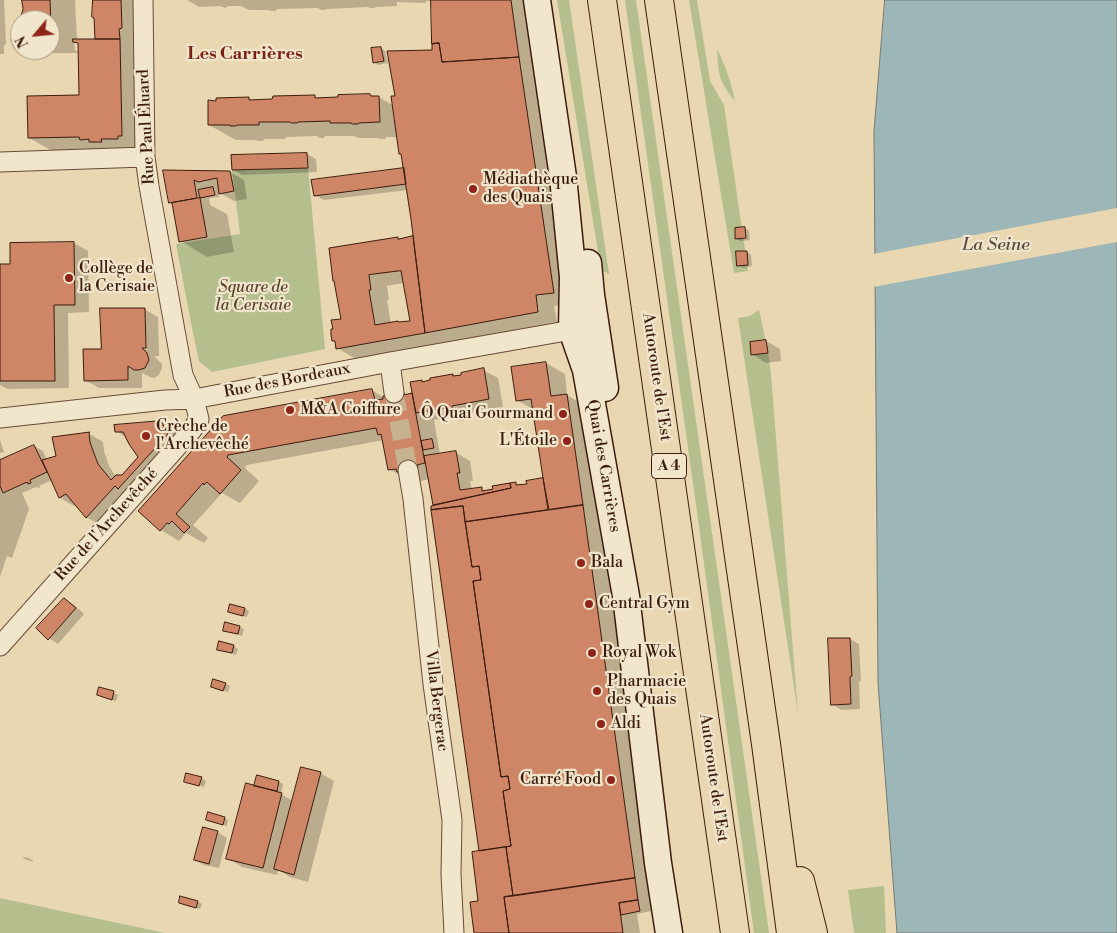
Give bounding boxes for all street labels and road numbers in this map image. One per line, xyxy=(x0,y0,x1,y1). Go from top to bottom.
street label: Rue Paul Éluard xyxy=(134,69,160,185)
street label: Autoroute de l’Est xyxy=(637,312,675,442)
street label: Rue des Bordeaux xyxy=(222,359,352,403)
street label: Quai des Carrières xyxy=(582,398,624,534)
road number: A 4 xyxy=(652,454,686,478)
street label: Rue de l'Archevêché xyxy=(51,465,163,585)
street label: Villa Bergerac xyxy=(420,649,452,753)
street label: Autoroute de l’Est xyxy=(694,713,732,843)

